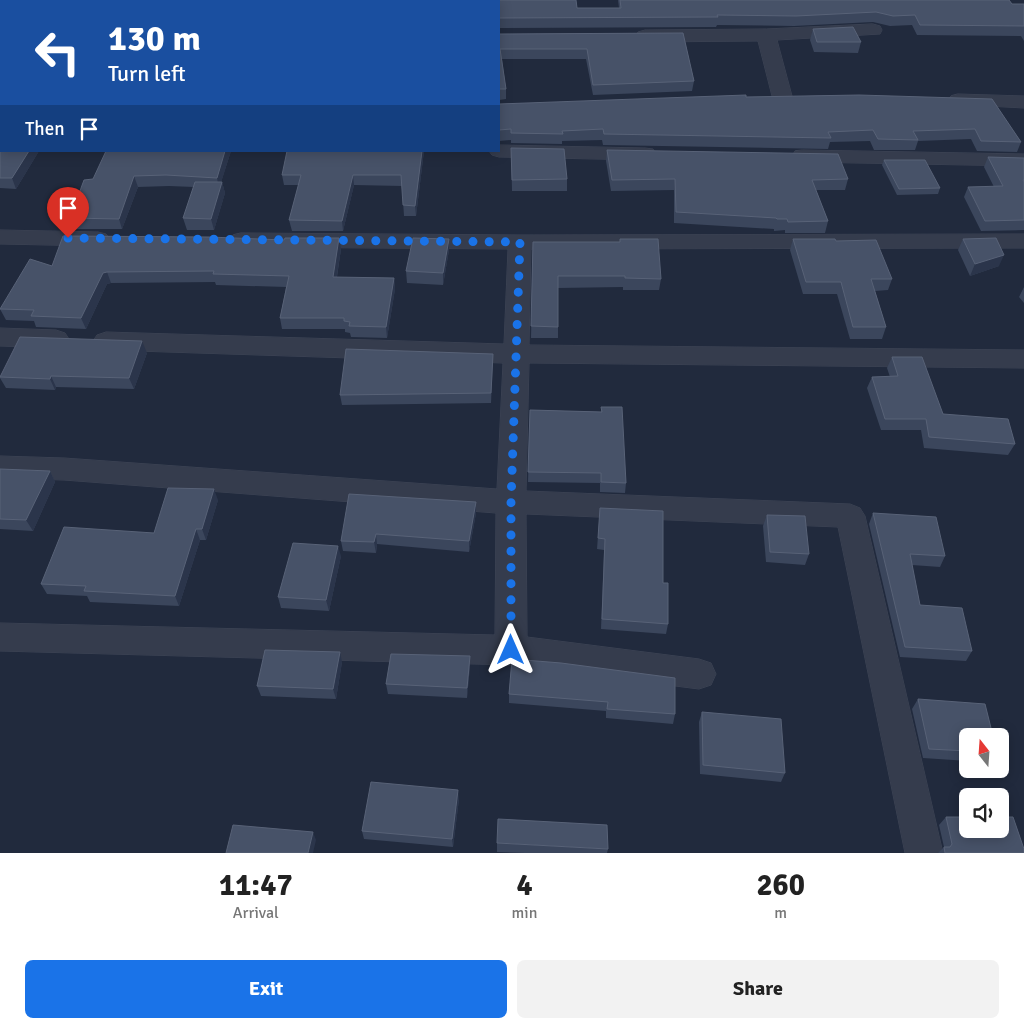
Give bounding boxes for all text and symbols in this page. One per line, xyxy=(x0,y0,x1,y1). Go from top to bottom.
text: 130 m xyxy=(108,17,201,60)
icon: left xyxy=(25,20,90,85)
text: Turn left xyxy=(108,60,186,87)
icon: arrive xyxy=(75,115,103,143)
text: Then xyxy=(25,117,65,141)
pin xyxy=(47,187,89,238)
icon: arrive xyxy=(54,194,82,222)
position arrow xyxy=(484,623,536,675)
north arrow xyxy=(959,728,1009,778)
map controls xyxy=(959,728,1009,838)
button: sound xyxy=(959,788,1009,838)
text: 11:47 xyxy=(219,867,293,904)
text: 4 xyxy=(516,867,533,904)
text: 260 xyxy=(756,867,805,904)
text: Arrival xyxy=(233,903,279,923)
text: min xyxy=(512,903,537,923)
text: m xyxy=(774,903,787,923)
button: Exit xyxy=(25,960,507,1018)
button: Share xyxy=(517,960,999,1018)

